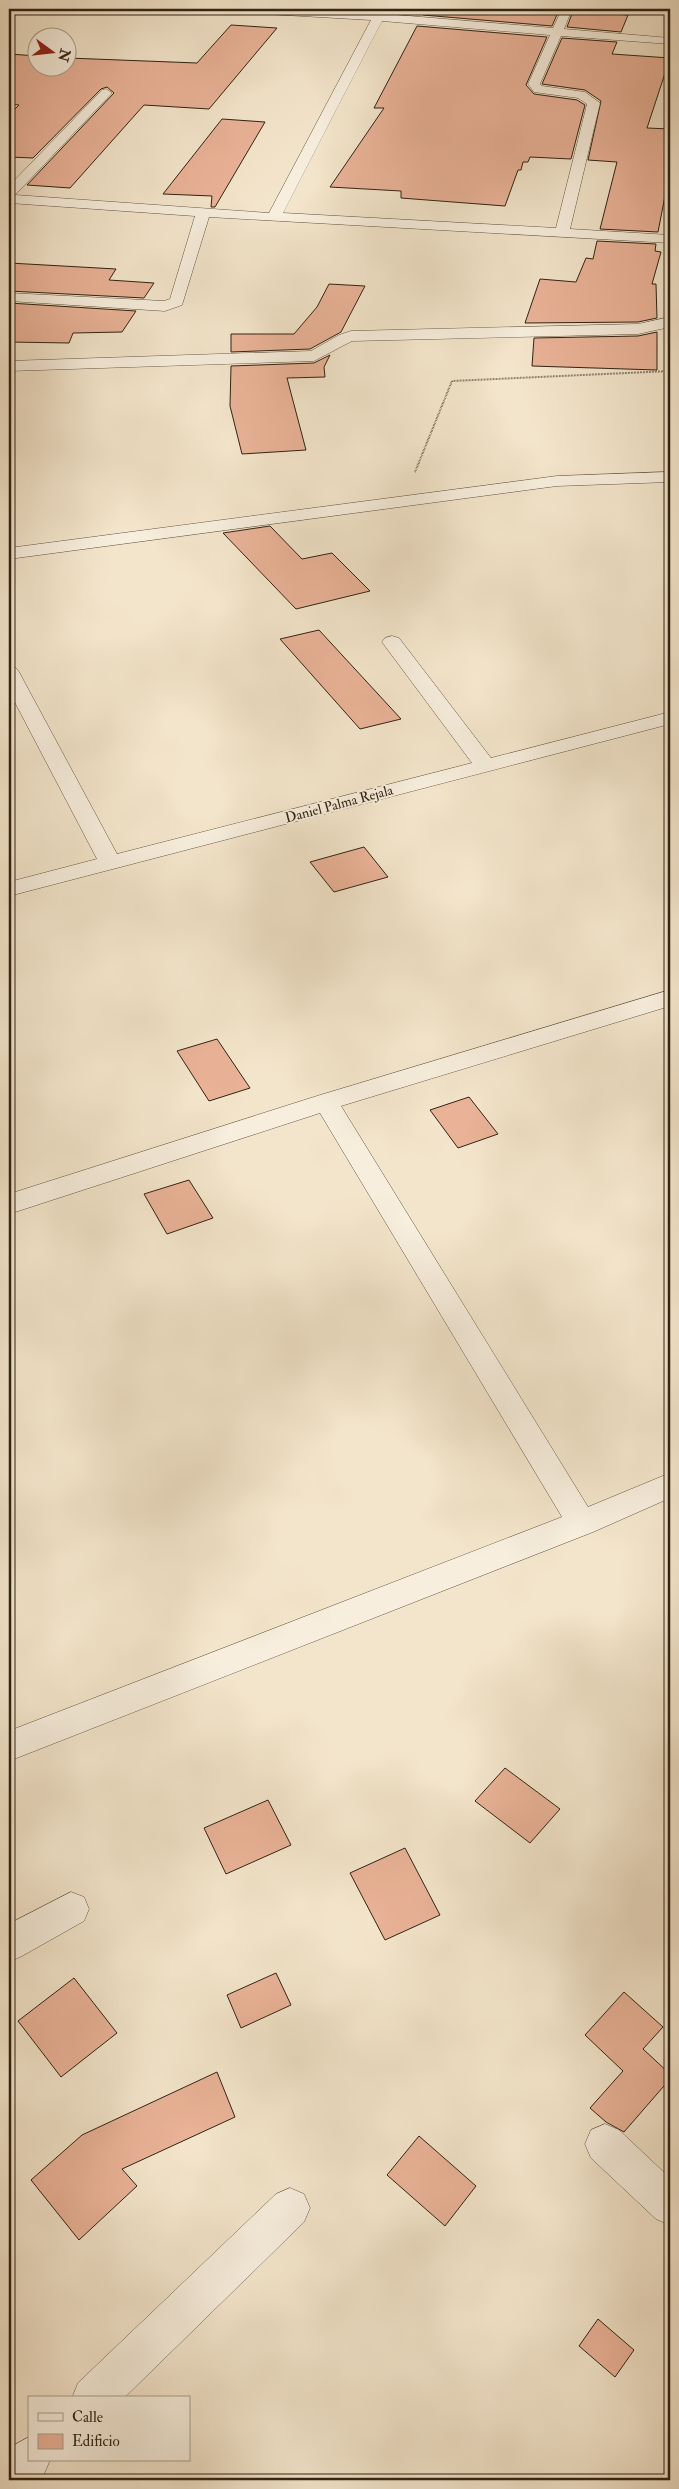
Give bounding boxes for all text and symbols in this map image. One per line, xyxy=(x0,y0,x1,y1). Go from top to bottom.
north arrow xyxy=(28,28,78,78)
text: N xyxy=(54,46,74,64)
street label: Daniel Palma Rejala xyxy=(283,781,395,827)
legend xyxy=(28,2396,190,2462)
text: Calle xyxy=(72,2408,103,2427)
text: Edificio xyxy=(72,2432,120,2451)

